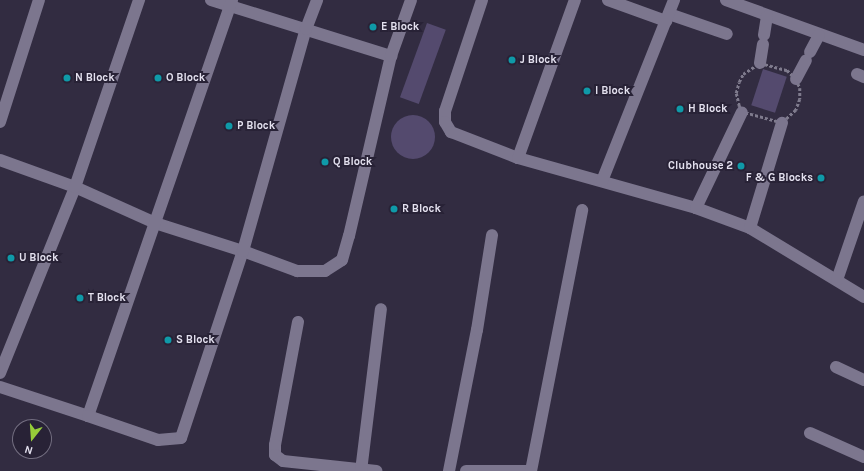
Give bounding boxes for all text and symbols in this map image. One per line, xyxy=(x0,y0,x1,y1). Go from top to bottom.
place label: E Block xyxy=(381,20,419,34)
marker: E Block xyxy=(368,22,378,32)
place label: J Block xyxy=(520,53,557,67)
marker: J Block xyxy=(507,55,517,65)
place label: N Block xyxy=(75,71,115,85)
place label: O Block xyxy=(166,71,205,85)
marker: N Block xyxy=(62,73,72,83)
marker: O Block xyxy=(153,73,163,83)
place label: I Block xyxy=(595,84,630,98)
marker: I Block xyxy=(582,86,592,96)
place label: H Block xyxy=(688,102,728,116)
marker: H Block xyxy=(675,104,685,114)
place label: P Block xyxy=(237,119,275,133)
marker: P Block xyxy=(224,121,234,131)
place label: Q Block xyxy=(333,155,372,169)
marker: Q Block xyxy=(320,157,330,167)
place label: Clubhouse 2 xyxy=(668,159,733,173)
marker: Clubhouse 2 xyxy=(736,161,746,171)
place label: F & G Blocks xyxy=(746,171,813,185)
marker: F & G Blocks xyxy=(816,173,826,183)
place label: R Block xyxy=(402,202,441,216)
marker: R Block xyxy=(389,204,399,214)
place label: U Block xyxy=(19,251,58,265)
marker: U Block xyxy=(6,253,16,263)
place label: T Block xyxy=(88,291,126,305)
marker: T Block xyxy=(75,293,85,303)
place label: S Block xyxy=(176,333,215,347)
marker: S Block xyxy=(163,335,173,345)
north arrow xyxy=(12,419,52,459)
text: N xyxy=(23,443,34,457)

